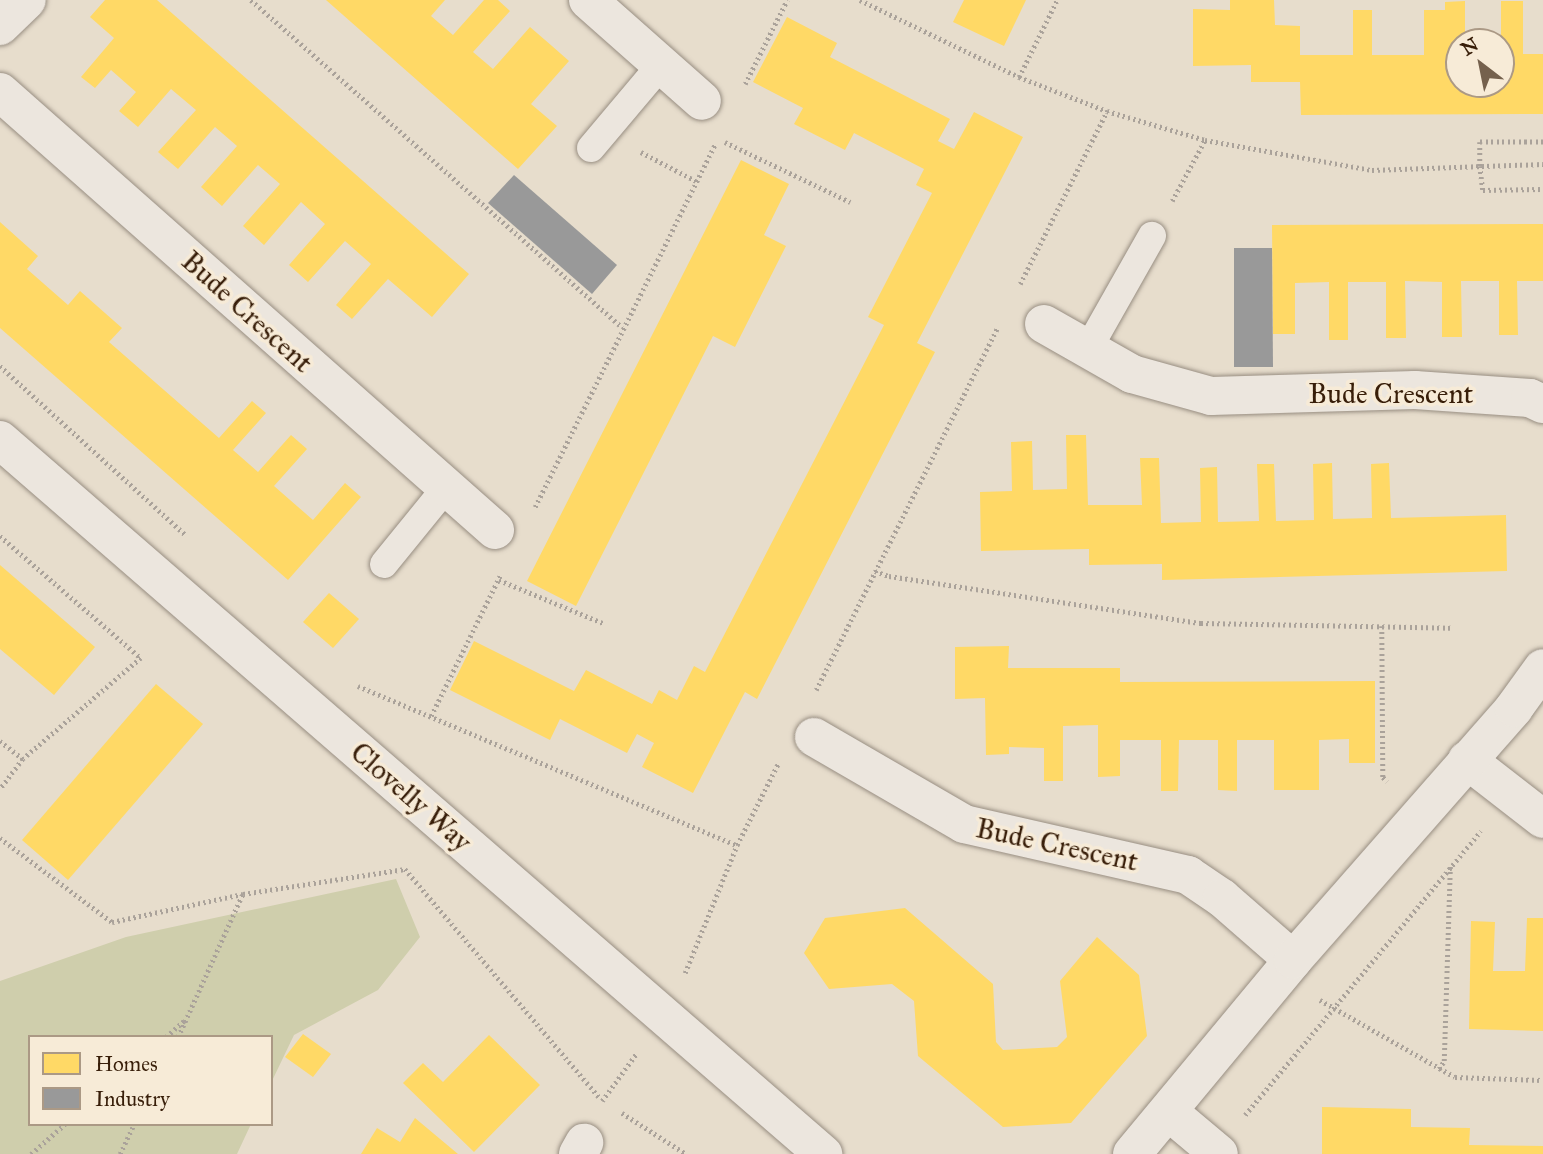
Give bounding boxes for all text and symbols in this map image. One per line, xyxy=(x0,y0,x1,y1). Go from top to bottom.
north arrow xyxy=(1445,28,1515,98)
text: N xyxy=(1457,32,1483,60)
street label: Bude Crescent xyxy=(175,244,319,380)
street label: Bude Crescent xyxy=(1309,377,1473,411)
street label: Clovelly Way xyxy=(344,735,478,859)
street label: Bude Crescent xyxy=(973,811,1141,879)
legend xyxy=(28,1035,273,1126)
text: Homes xyxy=(95,1051,158,1077)
text: Industry xyxy=(95,1086,170,1112)

